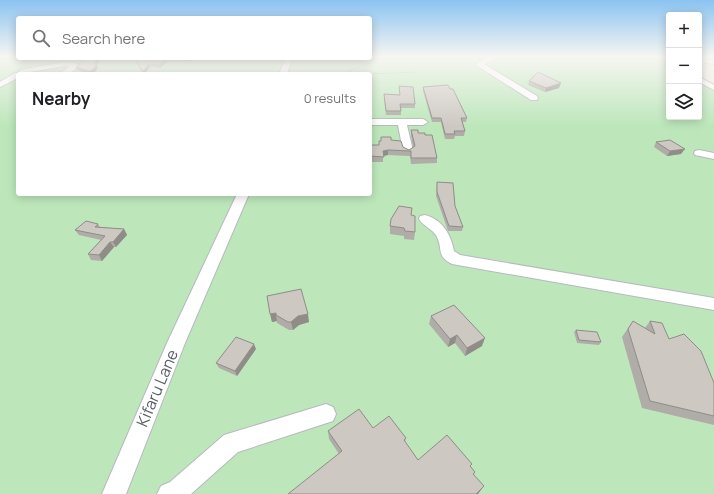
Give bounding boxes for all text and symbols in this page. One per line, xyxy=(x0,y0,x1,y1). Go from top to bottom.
map controls xyxy=(666,12,702,120)
button: + xyxy=(666,12,702,48)
search box xyxy=(16,16,372,60)
icon: search xyxy=(30,27,52,49)
text: Search here xyxy=(62,28,145,49)
button: − xyxy=(666,48,702,84)
button: layers xyxy=(666,84,702,120)
text: Nearby xyxy=(32,87,90,110)
text: 0 results xyxy=(304,89,356,107)
street label: Kifaru Lane xyxy=(131,346,183,430)

